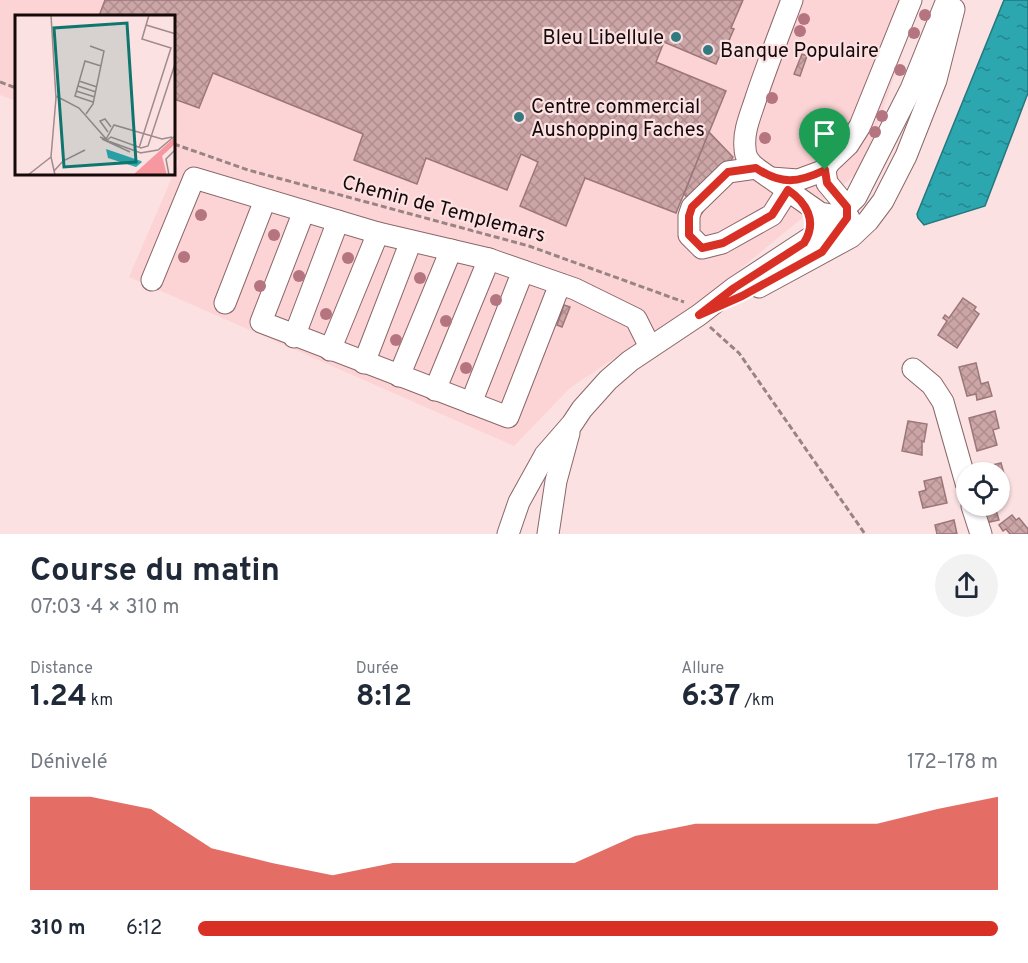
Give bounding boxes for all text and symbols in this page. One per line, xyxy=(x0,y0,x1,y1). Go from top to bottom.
inset map xyxy=(15,15,176,176)
place label: Bleu Libellule xyxy=(543,26,664,52)
marker: Bleu Libellule xyxy=(669,30,683,44)
place label: Banque Populaire xyxy=(720,39,879,65)
marker: Banque Populaire xyxy=(701,43,715,57)
place label: Centre commercial Aushopping Faches xyxy=(531,95,705,144)
pin xyxy=(799,108,850,170)
marker: Centre commercial Aushopping Faches xyxy=(512,110,526,124)
icon: arrive xyxy=(808,117,841,150)
street label: Chemin de Templemars xyxy=(339,170,548,250)
map controls xyxy=(956,462,1010,516)
button: locate xyxy=(956,462,1010,516)
text: Course du matin xyxy=(30,551,280,593)
button: share xyxy=(935,554,998,617)
text: 07:03 · 4 × 310 m xyxy=(30,595,179,621)
text: Distance xyxy=(30,659,93,679)
text: Durée xyxy=(356,659,399,679)
text: Allure xyxy=(681,659,724,679)
text: 1.24 xyxy=(30,679,87,716)
text: 8:12 xyxy=(356,679,412,716)
text: 6:37 xyxy=(681,679,741,716)
text: km xyxy=(87,691,113,711)
text: /km xyxy=(741,691,774,711)
text: Dénivelé xyxy=(30,750,107,776)
text: 172–178 m xyxy=(907,750,998,776)
text: 310 m xyxy=(30,916,86,942)
text: 6:12 xyxy=(126,916,162,942)

